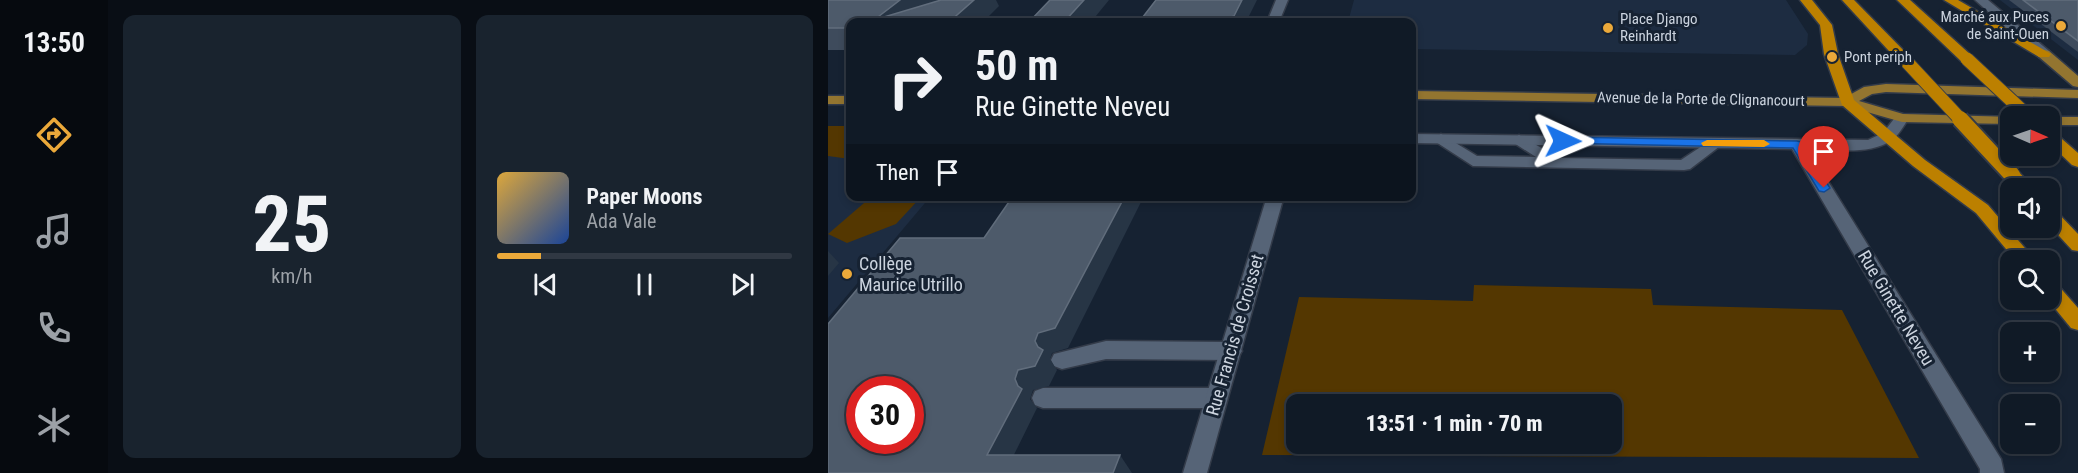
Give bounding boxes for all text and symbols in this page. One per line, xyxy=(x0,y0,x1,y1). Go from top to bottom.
place label: Marché aux Puces de Saint-Ouen xyxy=(1941,8,2049,43)
place label: Place Django Reinhardt xyxy=(1620,10,1698,45)
marker: Marché aux Puces de Saint-Ouen xyxy=(2054,19,2068,33)
marker: Place Django Reinhardt xyxy=(1601,21,1615,35)
text: 13:50 xyxy=(23,27,85,59)
text: 50 m xyxy=(975,41,1058,90)
icon: right xyxy=(876,42,954,120)
place label: Pont periph xyxy=(1844,48,1912,66)
marker: Pont periph xyxy=(1825,50,1839,64)
street label: Avenue de la Porte de Clignancourt xyxy=(1597,88,1805,110)
text: Rue Ginette Neveu xyxy=(975,91,1170,123)
north arrow xyxy=(2000,106,2060,166)
map controls xyxy=(2000,106,2060,454)
position arrow xyxy=(1531,109,1595,173)
icon: directions xyxy=(33,114,75,156)
pin xyxy=(1798,126,1849,188)
icon: arrive xyxy=(1807,135,1840,168)
icon: arrive xyxy=(931,156,964,189)
text: Then xyxy=(876,160,919,185)
button: sound xyxy=(2000,178,2060,238)
text: 25 xyxy=(252,179,331,270)
text: Paper Moons xyxy=(587,184,702,209)
text: Ada Vale xyxy=(587,209,656,233)
icon: music xyxy=(33,210,75,252)
street label: Rue Ginette Neveu xyxy=(1854,247,1939,369)
button: search xyxy=(2000,250,2060,310)
street label: Rue Francis de Croisset xyxy=(1201,252,1268,418)
place label: Collège Maurice Utrillo xyxy=(859,253,963,295)
text: km/h xyxy=(271,264,312,288)
marker: Collège Maurice Utrillo xyxy=(840,267,854,281)
icon: previous xyxy=(529,268,562,301)
icon: pause xyxy=(628,268,661,301)
icon: next xyxy=(726,268,759,301)
icon: phone xyxy=(33,307,75,349)
button: + xyxy=(2000,322,2060,382)
speed limit sign: 30 xyxy=(846,376,924,454)
button: − xyxy=(2000,394,2060,454)
icon: climate xyxy=(33,404,75,446)
text: 13:51 · 1 min · 70 m xyxy=(1366,411,1542,436)

